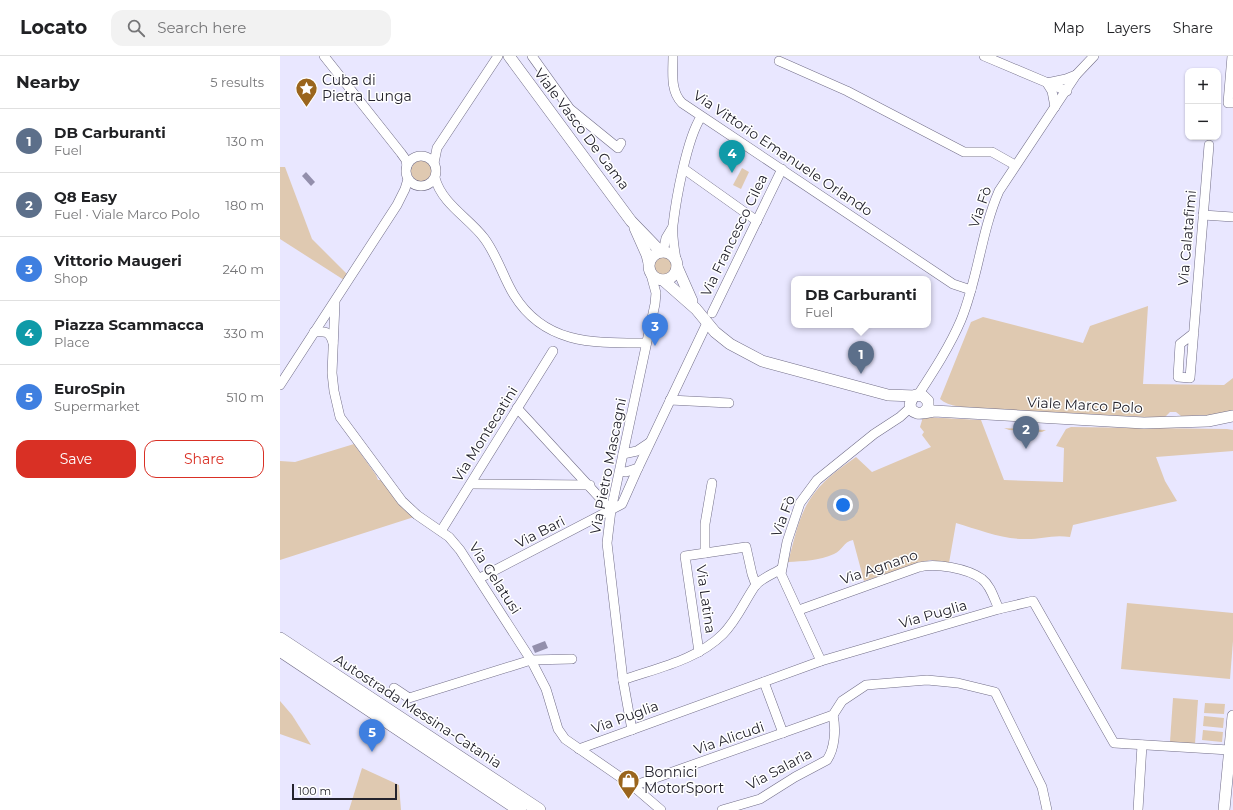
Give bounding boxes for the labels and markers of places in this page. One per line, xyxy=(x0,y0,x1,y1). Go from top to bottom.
place label: Cuba di Pietra Lunga xyxy=(322,71,412,105)
place icon: Cuba di Pietra Lunga xyxy=(293,75,319,108)
pin: 4 xyxy=(719,140,745,173)
pin: 3 xyxy=(642,313,668,346)
pin: 1 xyxy=(848,341,874,374)
pin: 2 xyxy=(1013,416,1039,449)
pin: 5 xyxy=(359,719,385,752)
place label: Bonnici MotorSport xyxy=(644,763,724,797)
shop icon: Bonnici MotorSport xyxy=(615,767,641,800)

